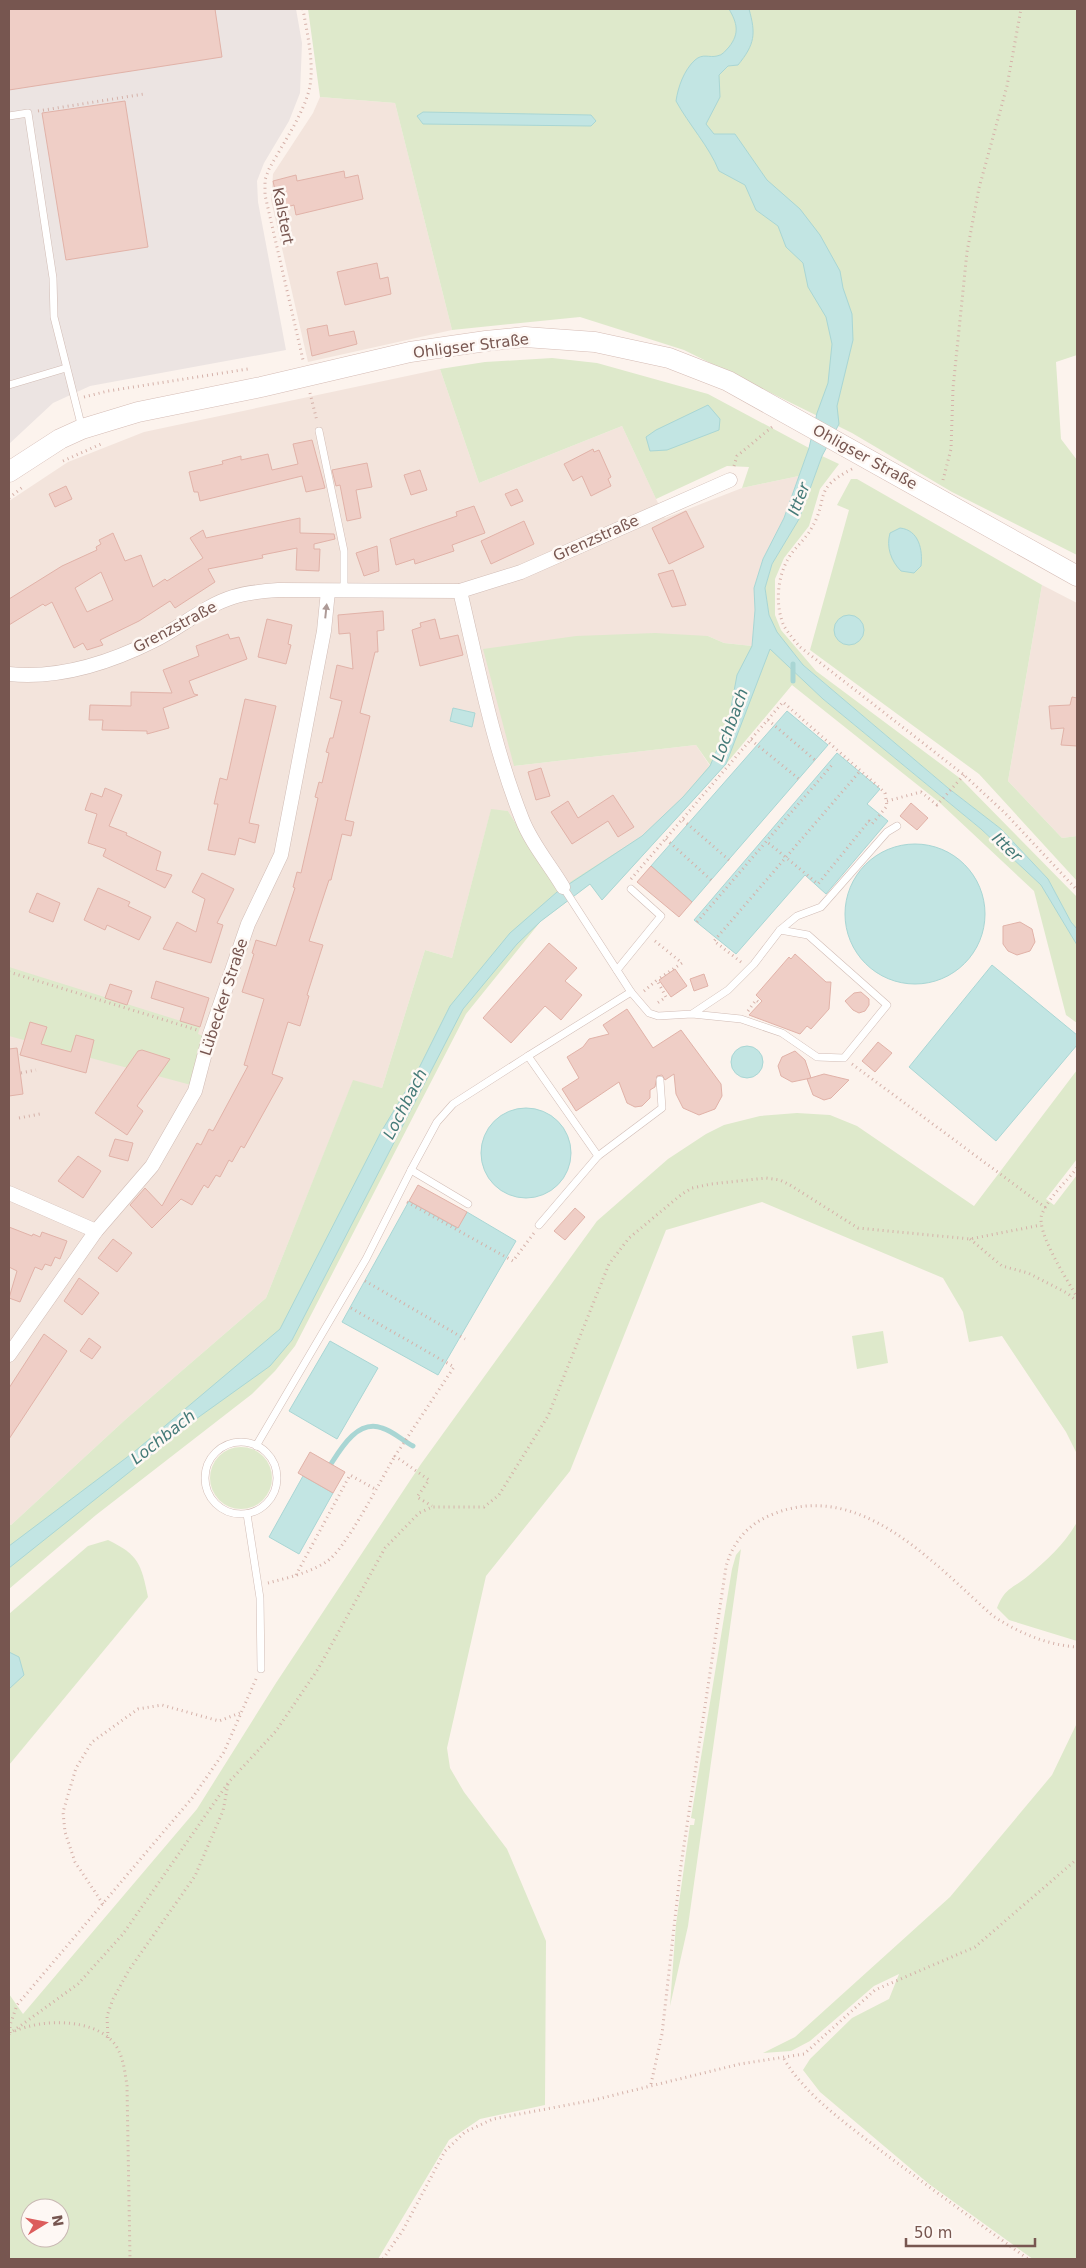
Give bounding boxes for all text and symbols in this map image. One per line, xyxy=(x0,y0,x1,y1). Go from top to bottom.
street label: Kalstert xyxy=(269,186,297,246)
street label: Ohligser Straße xyxy=(412,330,530,362)
street label: Ohligser Straße xyxy=(810,421,920,493)
water label: Itter xyxy=(784,479,814,518)
street label: Grenzstraße xyxy=(550,511,642,565)
street label: Grenzstraße xyxy=(130,598,220,656)
one-way arrow xyxy=(322,602,330,618)
water label: Lochbach xyxy=(708,686,752,764)
water label: Itter xyxy=(988,829,1027,866)
street label: Lübecker Straße xyxy=(197,936,251,1058)
water label: Lochbach xyxy=(379,1066,431,1142)
water label: Lochbach xyxy=(127,1406,199,1468)
north arrow xyxy=(20,2198,70,2248)
text: N xyxy=(49,2214,67,2228)
scale bar xyxy=(906,2216,1035,2248)
text: 50 m xyxy=(914,2224,952,2242)

